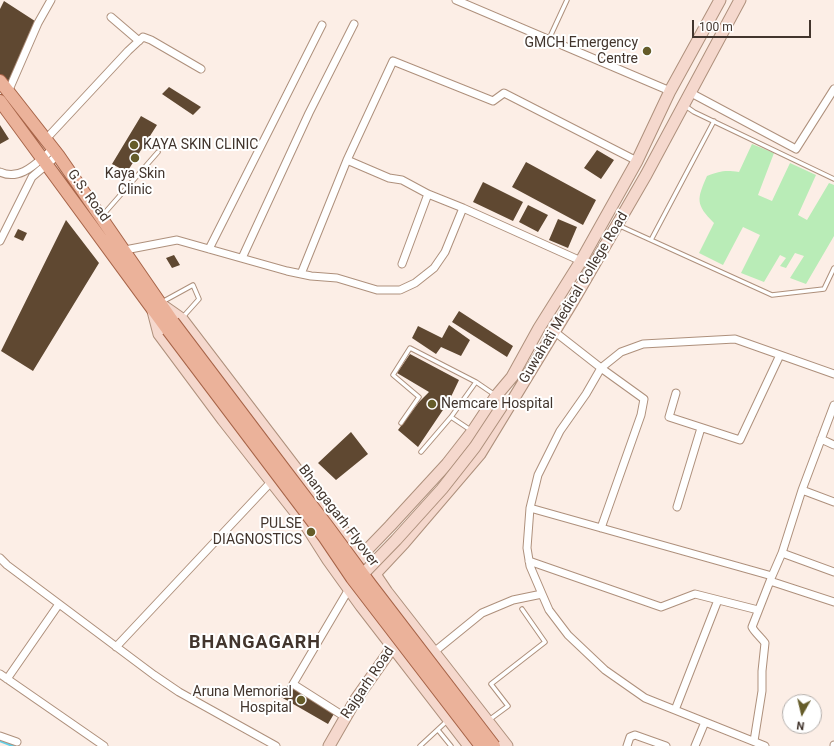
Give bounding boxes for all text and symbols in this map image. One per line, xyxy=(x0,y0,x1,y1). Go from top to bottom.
scale bar xyxy=(694,12,813,38)
text: 100 m xyxy=(699,20,733,34)
place label: GMCH Emergency Centre xyxy=(524,35,638,68)
marker: GMCH Emergency Centre xyxy=(641,45,653,57)
place label: KAYA SKIN CLINIC xyxy=(143,137,258,153)
marker: KAYA SKIN CLINIC xyxy=(128,139,140,151)
marker: Kaya Skin Clinic xyxy=(129,152,141,164)
street label: G.S. Road xyxy=(63,166,113,226)
place label: Kaya Skin Clinic xyxy=(105,166,165,198)
street label: Guwahati Medical College Road xyxy=(516,209,632,387)
place label: Nemcare Hospital xyxy=(441,396,553,412)
marker: Nemcare Hospital xyxy=(426,398,438,410)
street label: Bhangagarh Flyover xyxy=(294,462,382,570)
place label: PULSE DIAGNOSTICS xyxy=(213,516,302,548)
marker: PULSE DIAGNOSTICS xyxy=(305,526,317,538)
district label: BHANGAGARH xyxy=(189,632,321,654)
street label: Rajgarh Road xyxy=(338,644,398,722)
place label: Aruna Memorial Hospital xyxy=(193,684,292,716)
marker: Aruna Memorial Hospital xyxy=(295,694,307,706)
north arrow xyxy=(782,694,822,734)
text: N xyxy=(796,718,805,732)

